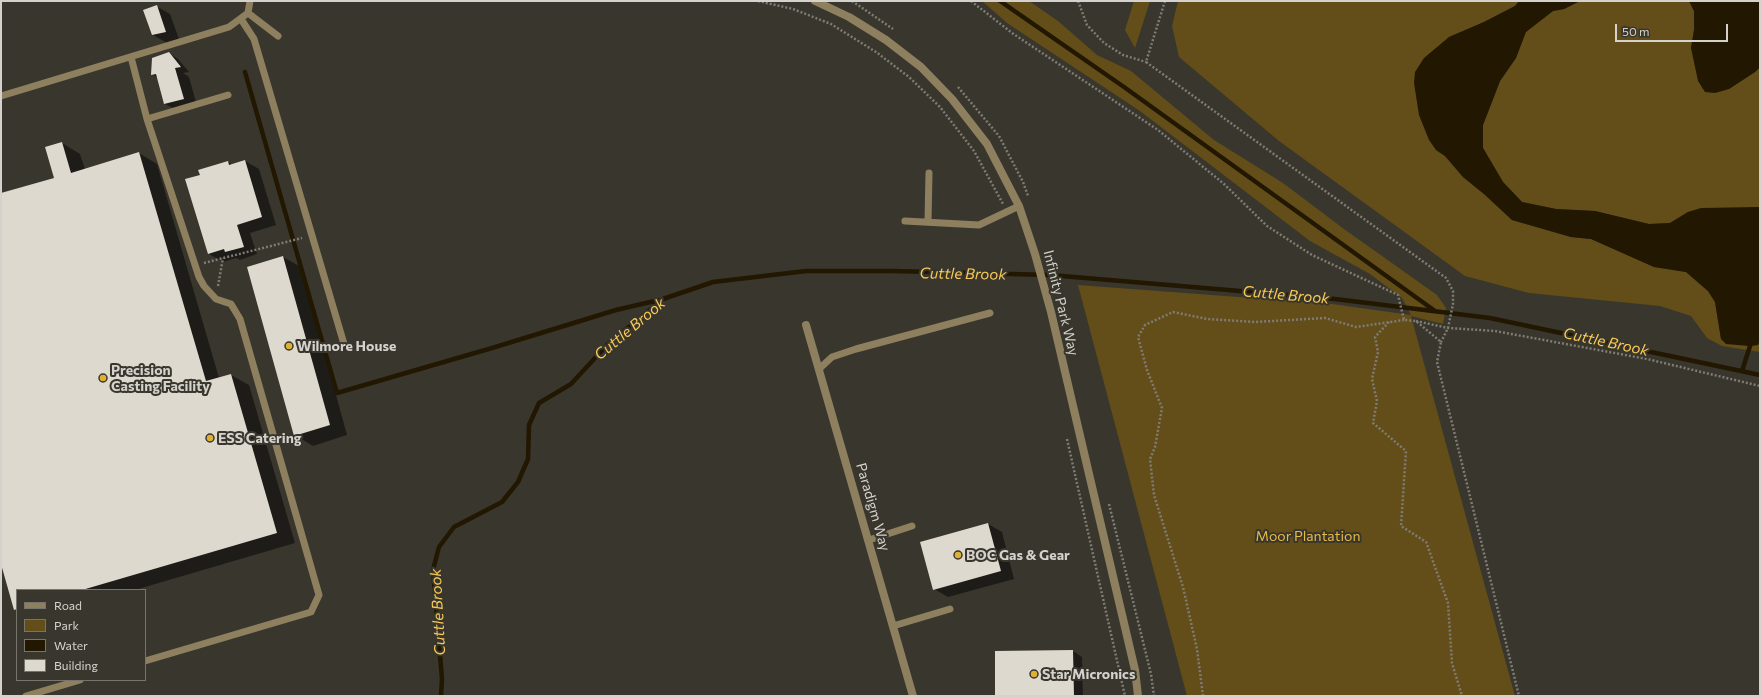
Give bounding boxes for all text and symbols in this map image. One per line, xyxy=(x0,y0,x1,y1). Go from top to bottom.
scale bar xyxy=(1617,16,1730,42)
text: 50 m xyxy=(1622,24,1650,38)
street label: Infinity Park Way xyxy=(1040,248,1082,358)
water label: Cuttle Brook xyxy=(919,264,1007,284)
water label: Cuttle Brook xyxy=(1242,282,1330,308)
water label: Cuttle Brook xyxy=(591,294,669,364)
water label: Cuttle Brook xyxy=(1562,324,1650,360)
place label: Wilmore House xyxy=(297,338,396,354)
marker: Wilmore House xyxy=(284,341,294,351)
place label: Precision Casting Facility xyxy=(111,362,210,394)
marker: Precision Casting Facility xyxy=(98,373,108,383)
place label: ESS Catering xyxy=(218,430,301,446)
marker: ESS Catering xyxy=(205,433,215,443)
street label: Paradigm Way xyxy=(852,461,894,553)
park label: Moor Plantation xyxy=(1256,528,1360,544)
place label: BOC Gas & Gear xyxy=(966,547,1070,563)
marker: BOC Gas & Gear xyxy=(953,550,963,560)
water label: Cuttle Brook xyxy=(427,568,449,656)
legend xyxy=(16,589,146,681)
text: Road xyxy=(54,598,82,612)
text: Park xyxy=(54,618,79,632)
text: Water xyxy=(54,638,88,652)
text: Building xyxy=(54,658,98,672)
place label: Star Micronics xyxy=(1042,666,1135,682)
marker: Star Micronics xyxy=(1029,669,1039,679)

